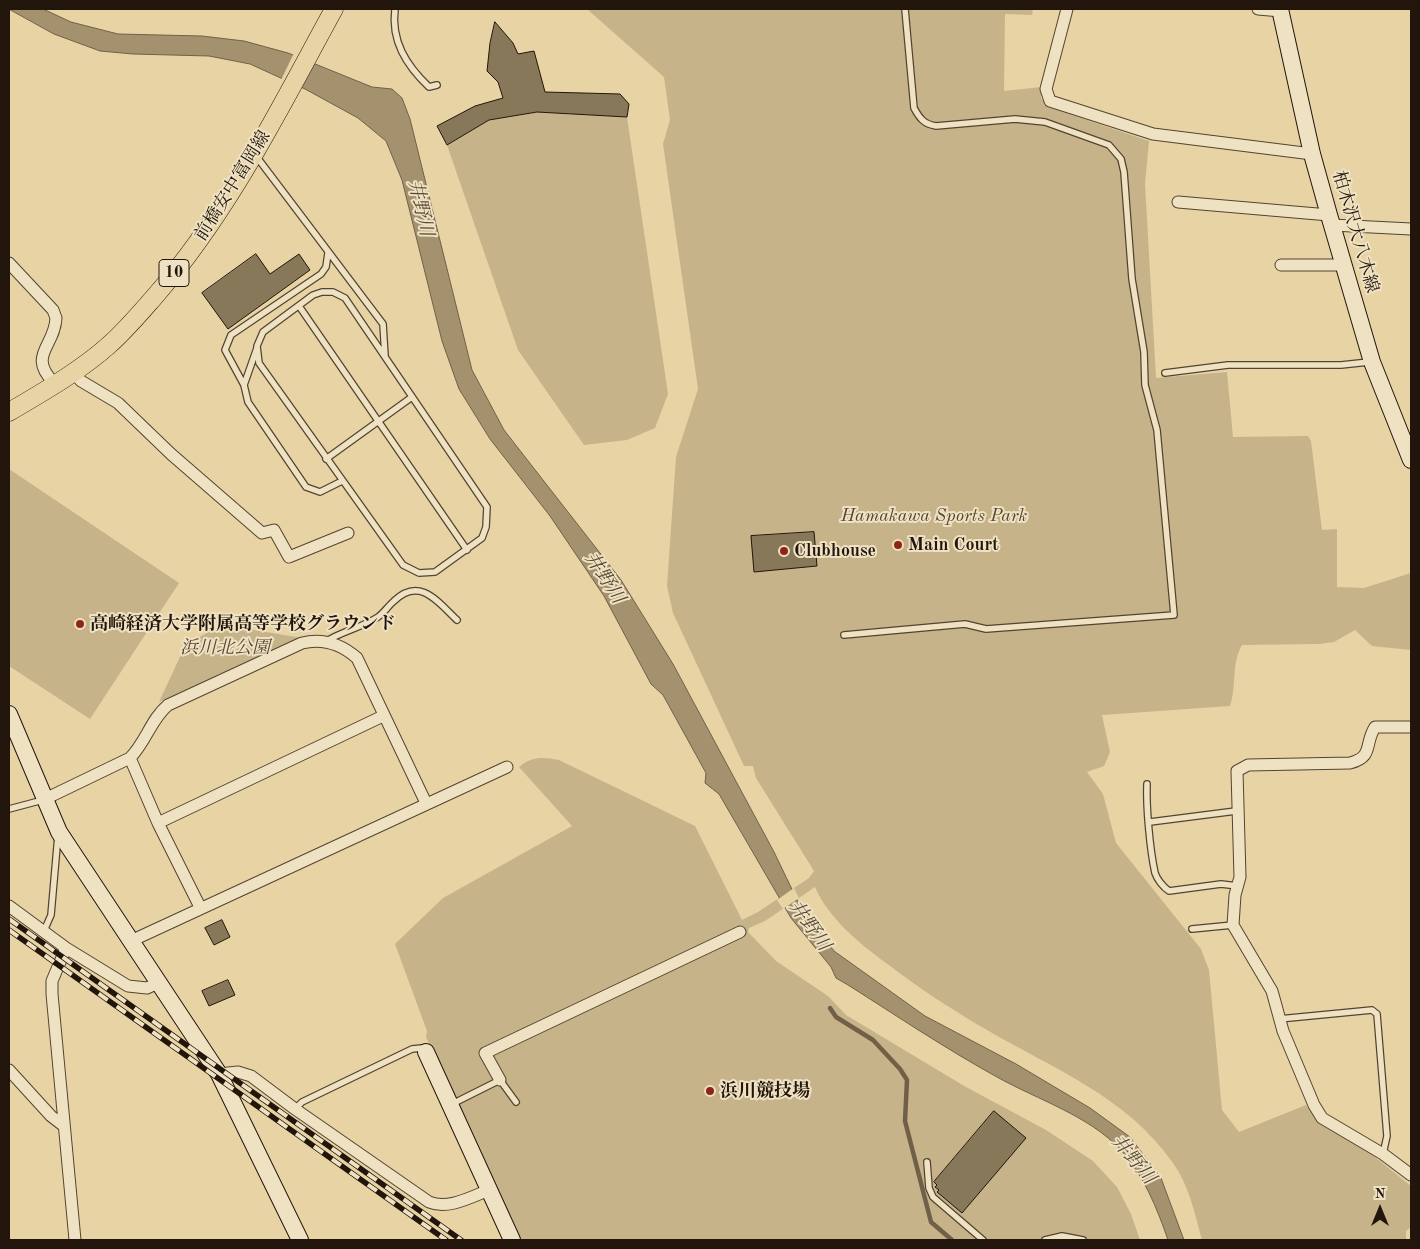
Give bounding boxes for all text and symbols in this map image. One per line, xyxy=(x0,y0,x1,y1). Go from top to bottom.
street label: 前橋安中富岡線 xyxy=(190,127,276,245)
street label: 柏木沢大八木線 xyxy=(1327,168,1383,296)
water label: 井野川 xyxy=(402,178,438,238)
road number: 10 xyxy=(159,260,189,286)
park label: Hamakawa Sports Park xyxy=(841,505,1027,527)
place label: Main Court xyxy=(908,534,999,556)
marker: Main Court xyxy=(892,539,904,551)
place label: Clubhouse xyxy=(794,540,876,562)
marker: Clubhouse xyxy=(778,545,790,557)
water label: 井野川 xyxy=(579,548,629,608)
place label: 高崎経済大学附属高等学校グラウンド xyxy=(90,613,396,635)
marker: 高崎経済大学附属高等学校グラウンド xyxy=(74,618,86,630)
park label: 浜川北公園 xyxy=(180,637,270,659)
water label: 井野川 xyxy=(783,896,835,956)
place label: 浜川競技場 xyxy=(720,1080,810,1102)
marker: 浜川競技場 xyxy=(704,1085,716,1097)
water label: 井野川 xyxy=(1106,1131,1160,1189)
north arrow xyxy=(1355,1184,1405,1234)
text: N xyxy=(1375,1187,1385,1201)

